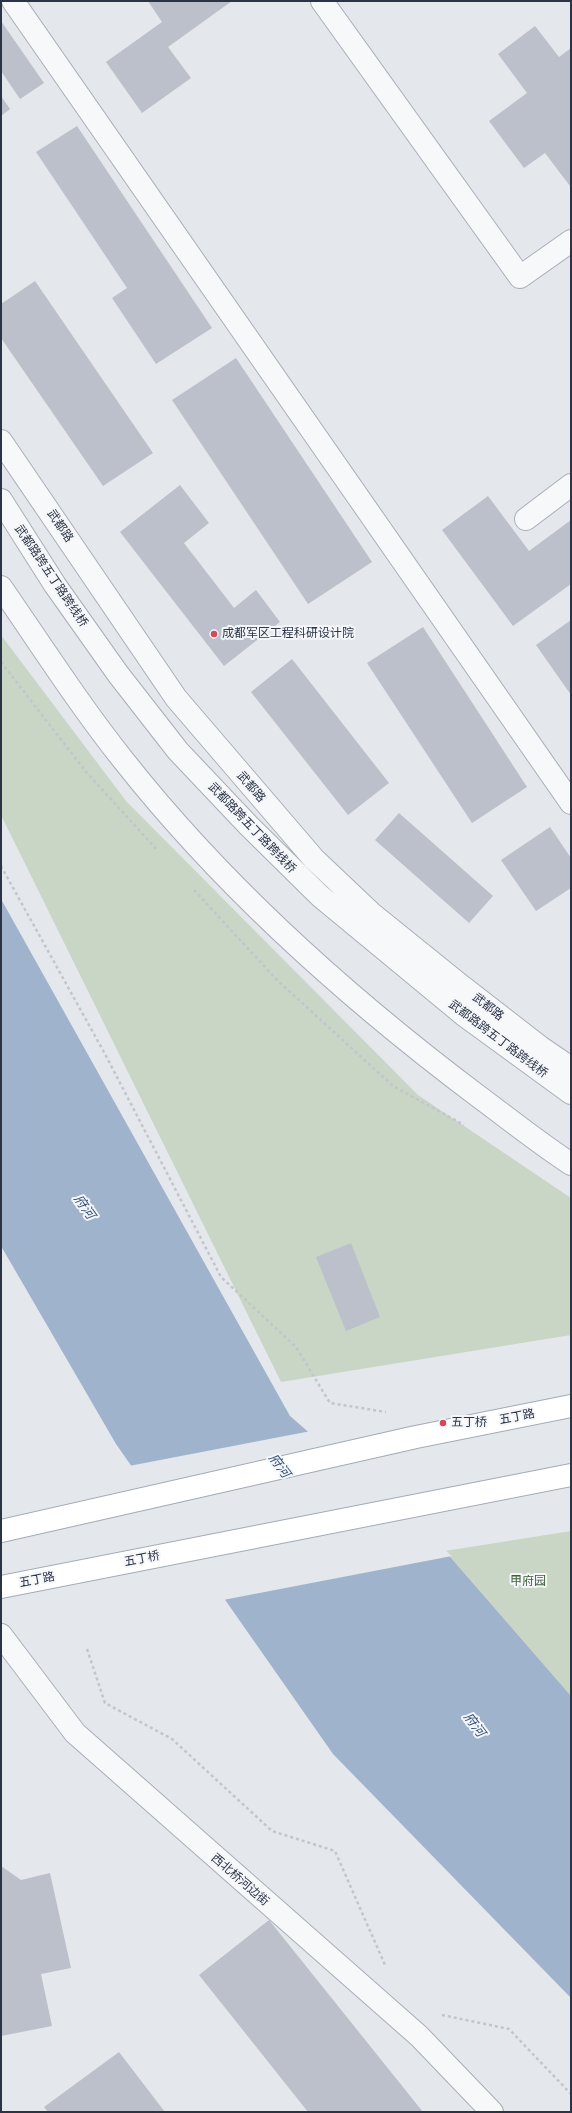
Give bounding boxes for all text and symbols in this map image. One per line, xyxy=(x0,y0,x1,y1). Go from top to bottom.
street label: 武都路 xyxy=(44,507,76,545)
street label: 武都路跨五丁路跨线桥 xyxy=(11,522,91,630)
place label: 成都军区工程科研设计院 xyxy=(222,627,354,641)
marker: 成都军区工程科研设计院 xyxy=(209,629,219,639)
street label: 武都路 xyxy=(234,769,268,805)
street label: 武都路跨五丁路跨线桥 xyxy=(205,780,299,876)
street label: 武都路 xyxy=(469,990,507,1024)
street label: 武都路跨五丁路跨线桥 xyxy=(446,997,550,1081)
water label: 府河 xyxy=(70,1192,98,1222)
street label: 五丁路 xyxy=(498,1406,536,1428)
place label: 五丁桥 xyxy=(451,1416,487,1430)
marker: 五丁桥 xyxy=(438,1418,448,1428)
water label: 府河 xyxy=(265,1451,293,1481)
street label: 五丁桥 xyxy=(123,1548,161,1570)
street label: 五丁路 xyxy=(18,1569,56,1591)
park label: 甲府园 xyxy=(510,1575,546,1589)
water label: 府河 xyxy=(460,1710,488,1740)
street label: 西北桥河边街 xyxy=(208,1851,272,1909)

